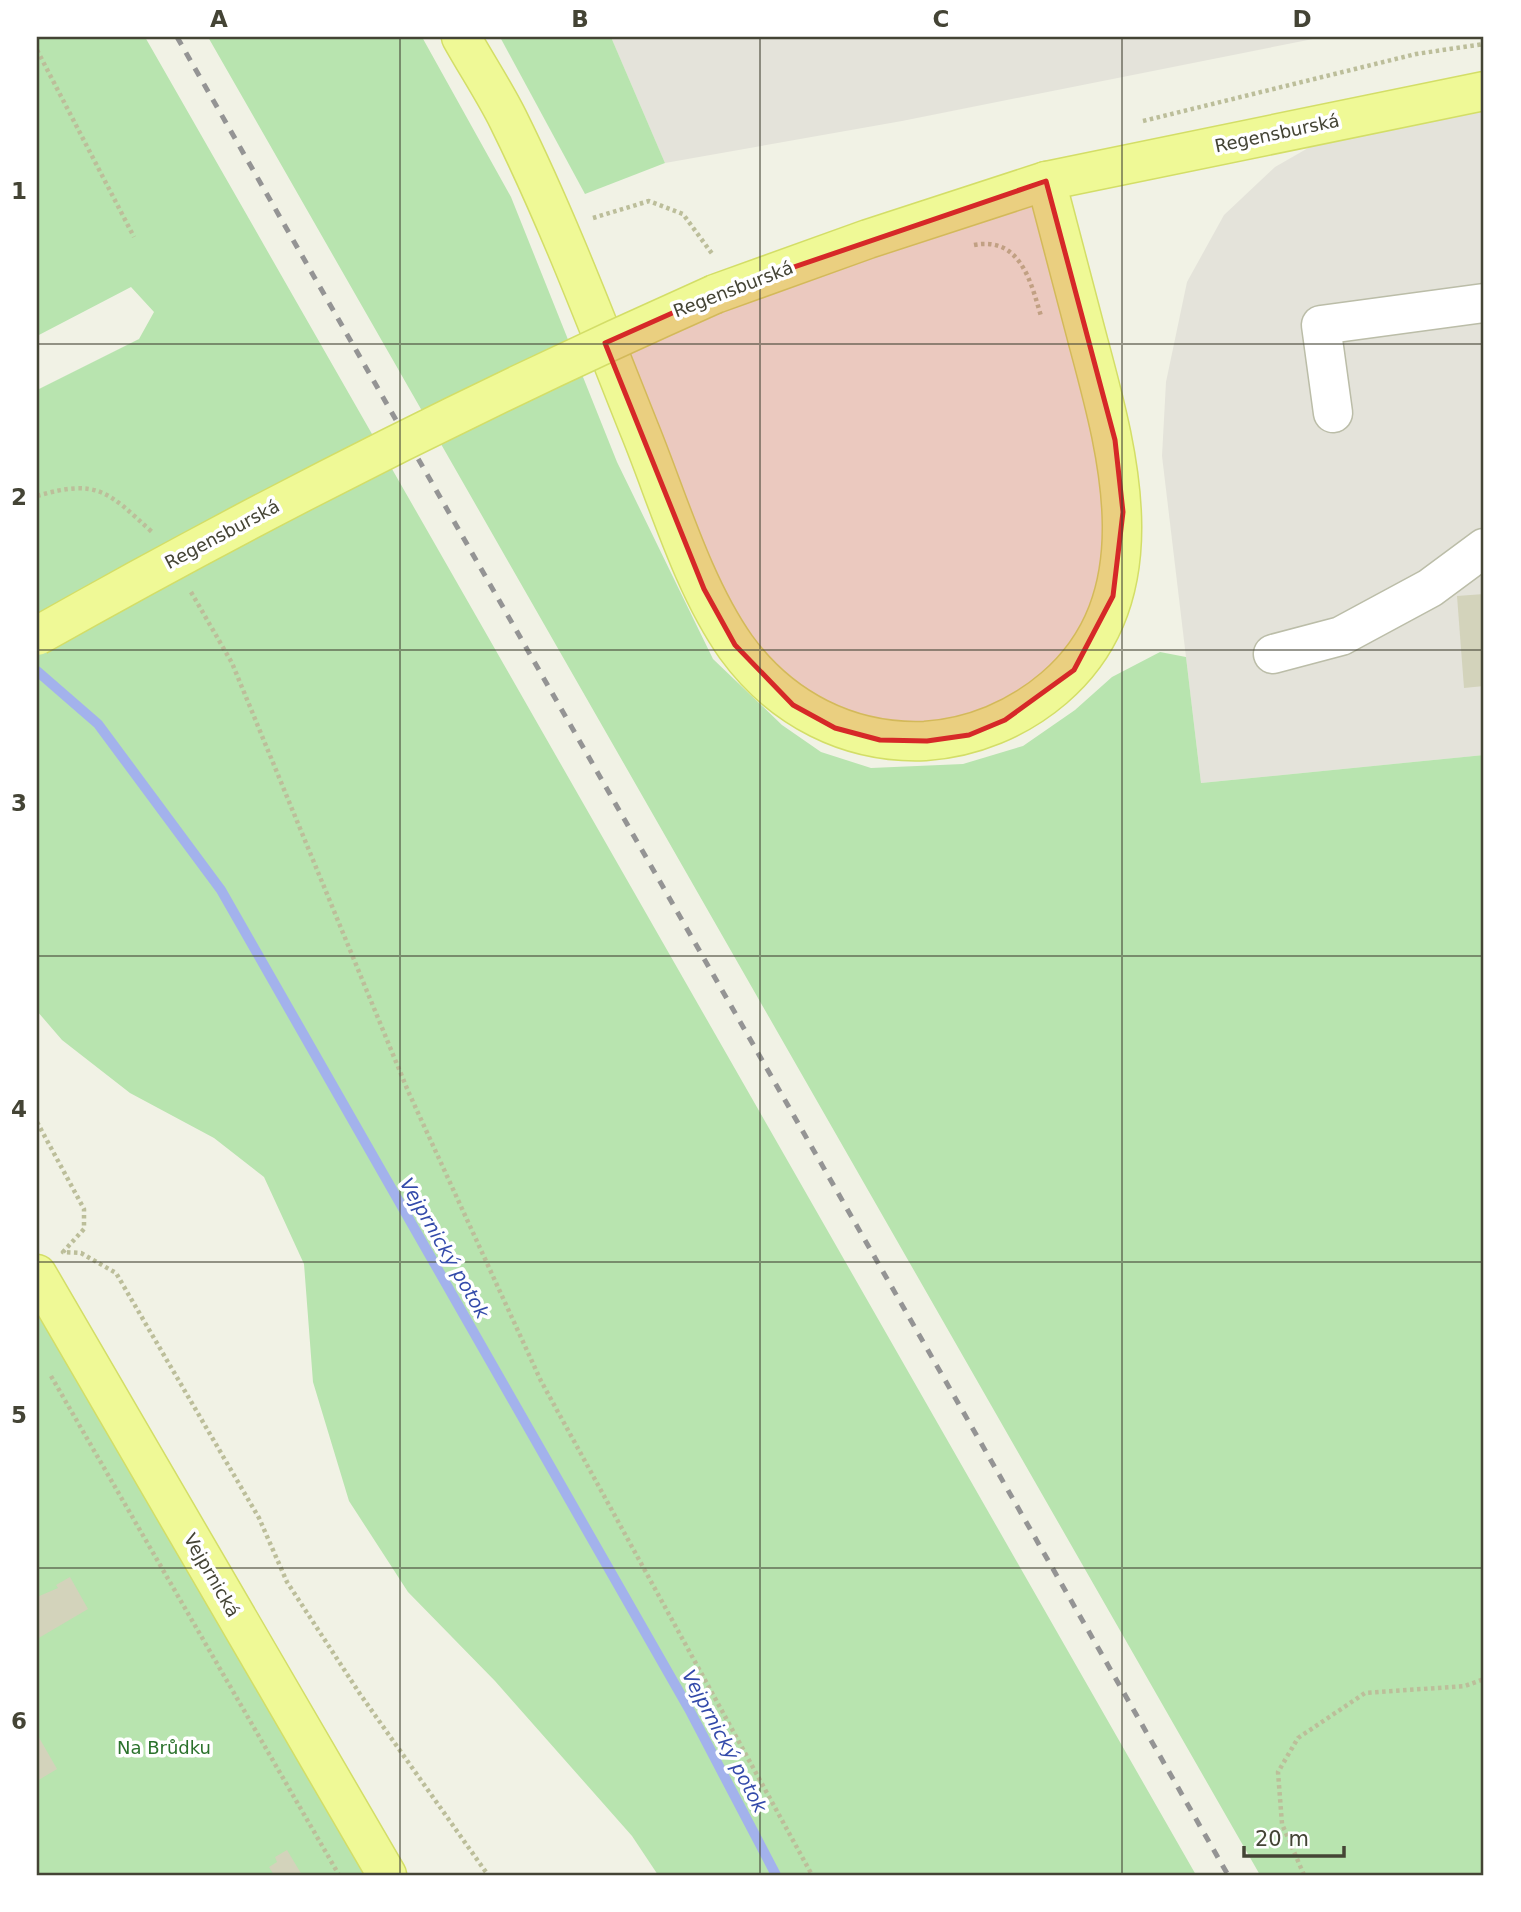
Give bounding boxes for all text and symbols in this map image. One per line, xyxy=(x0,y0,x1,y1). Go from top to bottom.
text: A xyxy=(210,6,228,32)
text: B xyxy=(571,6,589,32)
text: C xyxy=(933,6,949,32)
text: D xyxy=(1292,6,1312,32)
street label: Regensburská xyxy=(1213,110,1341,156)
text: 1 xyxy=(11,178,27,204)
street label: Regensburská xyxy=(670,256,796,322)
text: 2 xyxy=(11,484,27,510)
street label: Regensburská xyxy=(161,495,283,573)
text: 3 xyxy=(11,790,27,816)
text: 4 xyxy=(11,1096,27,1122)
water label: Vejprnický potok xyxy=(396,1174,495,1323)
text: 5 xyxy=(11,1402,27,1428)
street label: Vejprnická xyxy=(180,1530,244,1620)
water label: Vejprnický potok xyxy=(678,1666,772,1817)
text: 6 xyxy=(11,1708,27,1734)
park label: Na Brůdku xyxy=(117,1737,211,1758)
scale bar xyxy=(1244,1814,1344,1858)
text: 20 m xyxy=(1255,1827,1309,1851)

